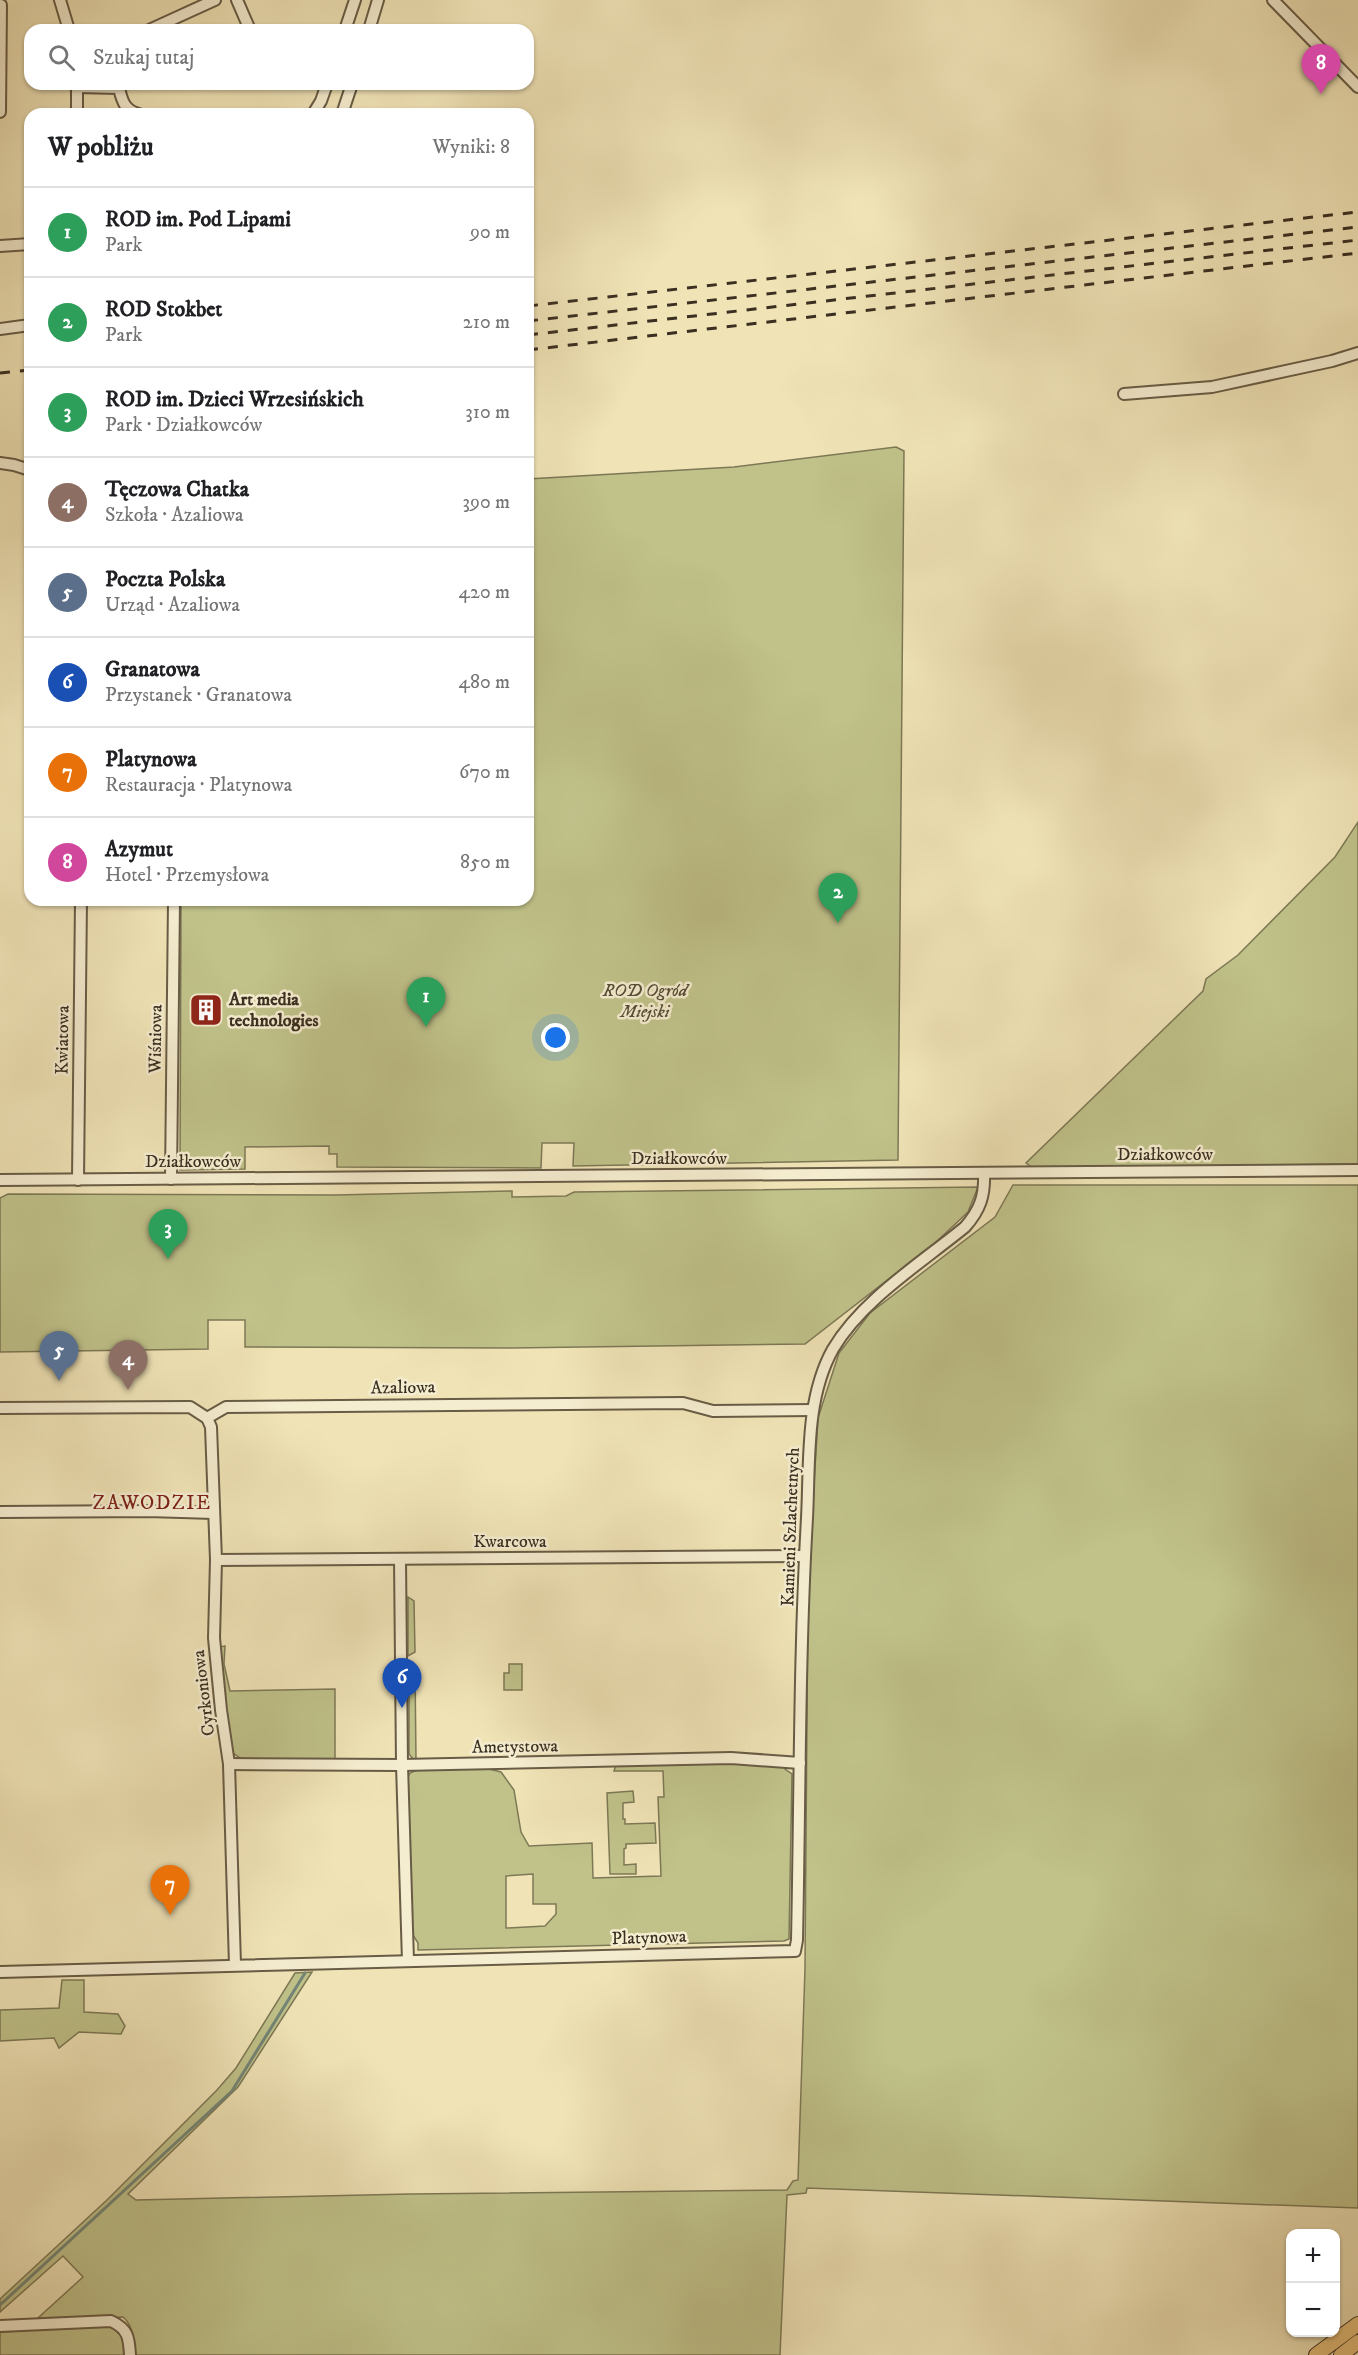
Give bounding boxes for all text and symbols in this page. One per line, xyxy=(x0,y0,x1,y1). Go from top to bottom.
search box xyxy=(24,24,534,90)
icon: search xyxy=(45,41,78,74)
text: Szukaj tutaj xyxy=(93,44,194,71)
pin: 8 xyxy=(1302,44,1340,94)
text: W pobliżu xyxy=(48,131,153,164)
text: Wyniki: 8 xyxy=(432,135,510,160)
text: ROD im. Pod Lipami xyxy=(105,206,291,233)
text: 1 xyxy=(64,220,71,245)
text: 90 m xyxy=(470,220,510,245)
text: Park xyxy=(105,233,142,258)
text: ROD Stokbet xyxy=(105,296,222,323)
text: 2 xyxy=(63,310,72,335)
text: 210 m xyxy=(463,310,510,335)
text: Park xyxy=(105,323,142,348)
text: ROD im. Dzieci Wrzesińskich xyxy=(105,386,364,413)
text: 3 xyxy=(64,400,71,425)
text: 310 m xyxy=(465,400,510,425)
text: Park · Działkowców xyxy=(105,413,262,438)
text: Tęczowa Chatka xyxy=(105,476,249,503)
text: 4 xyxy=(62,490,73,515)
text: 390 m xyxy=(462,490,510,515)
text: Szkoła · Azaliowa xyxy=(105,503,243,528)
text: Poczta Polska xyxy=(105,566,225,593)
text: 5 xyxy=(63,580,72,605)
text: 420 m xyxy=(459,580,510,605)
text: Urząd · Azaliowa xyxy=(105,593,240,618)
text: Granatowa xyxy=(105,656,200,683)
text: 6 xyxy=(62,670,73,695)
text: 480 m xyxy=(458,670,510,695)
text: Przystanek · Granatowa xyxy=(105,683,292,708)
text: Platynowa xyxy=(105,746,197,773)
text: 7 xyxy=(62,760,73,785)
text: 670 m xyxy=(459,760,510,785)
text: Restauracja · Platynowa xyxy=(105,773,292,798)
text: Azymut xyxy=(105,836,173,863)
text: 8 xyxy=(62,850,73,875)
text: 850 m xyxy=(460,850,510,875)
text: Hotel · Przemysłowa xyxy=(105,863,269,888)
pin: 2 xyxy=(818,874,858,923)
pin: 1 xyxy=(406,978,446,1027)
park label: ROD Ogród Miejski xyxy=(602,980,690,1023)
place label: Art media technologies xyxy=(228,989,318,1032)
building icon: Art media technologies xyxy=(188,992,224,1028)
street label: Wiśniowa xyxy=(144,1004,168,1075)
street label: Kwiatowa xyxy=(51,1005,75,1075)
your location xyxy=(541,1023,570,1052)
street label: Działkowców xyxy=(1117,1144,1213,1166)
street label: Działkowców xyxy=(631,1148,727,1170)
street label: Działkowców xyxy=(145,1151,241,1173)
pin: 3 xyxy=(148,1210,188,1259)
pin: 5 xyxy=(40,1332,78,1381)
pin: 4 xyxy=(108,1340,148,1390)
street label: Azaliowa xyxy=(370,1376,436,1400)
street label: Kamieni Szlachetnych xyxy=(777,1446,805,1607)
district label: ZAWODZIE xyxy=(92,1491,212,1516)
street label: Kwarcowa xyxy=(473,1531,547,1553)
street label: Cyrkoniowa xyxy=(188,1648,220,1737)
pin: 6 xyxy=(382,1658,422,1708)
street label: Ametystowa xyxy=(472,1735,559,1759)
pin: 7 xyxy=(150,1866,190,1915)
street label: Platynowa xyxy=(611,1926,687,1950)
map controls xyxy=(1286,2229,1340,2337)
button: + xyxy=(1286,2229,1340,2283)
button: − xyxy=(1286,2283,1340,2337)

